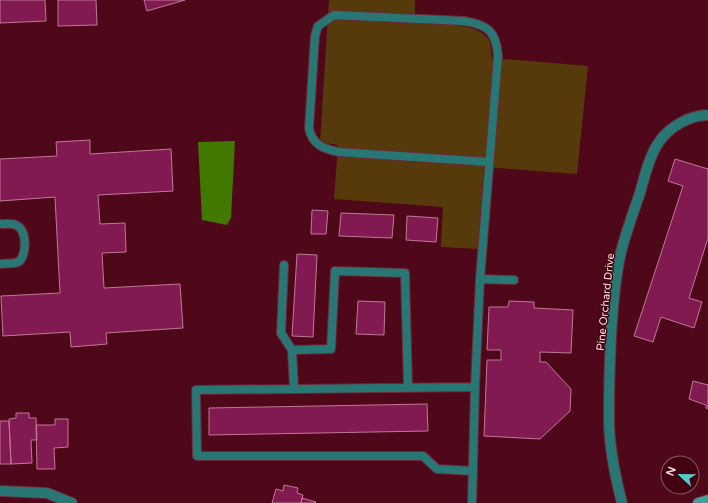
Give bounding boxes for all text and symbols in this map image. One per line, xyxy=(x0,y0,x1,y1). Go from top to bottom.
street label: Pine Orchard Drive xyxy=(594,252,617,352)
north arrow xyxy=(660,455,700,495)
text: N xyxy=(664,465,679,478)

